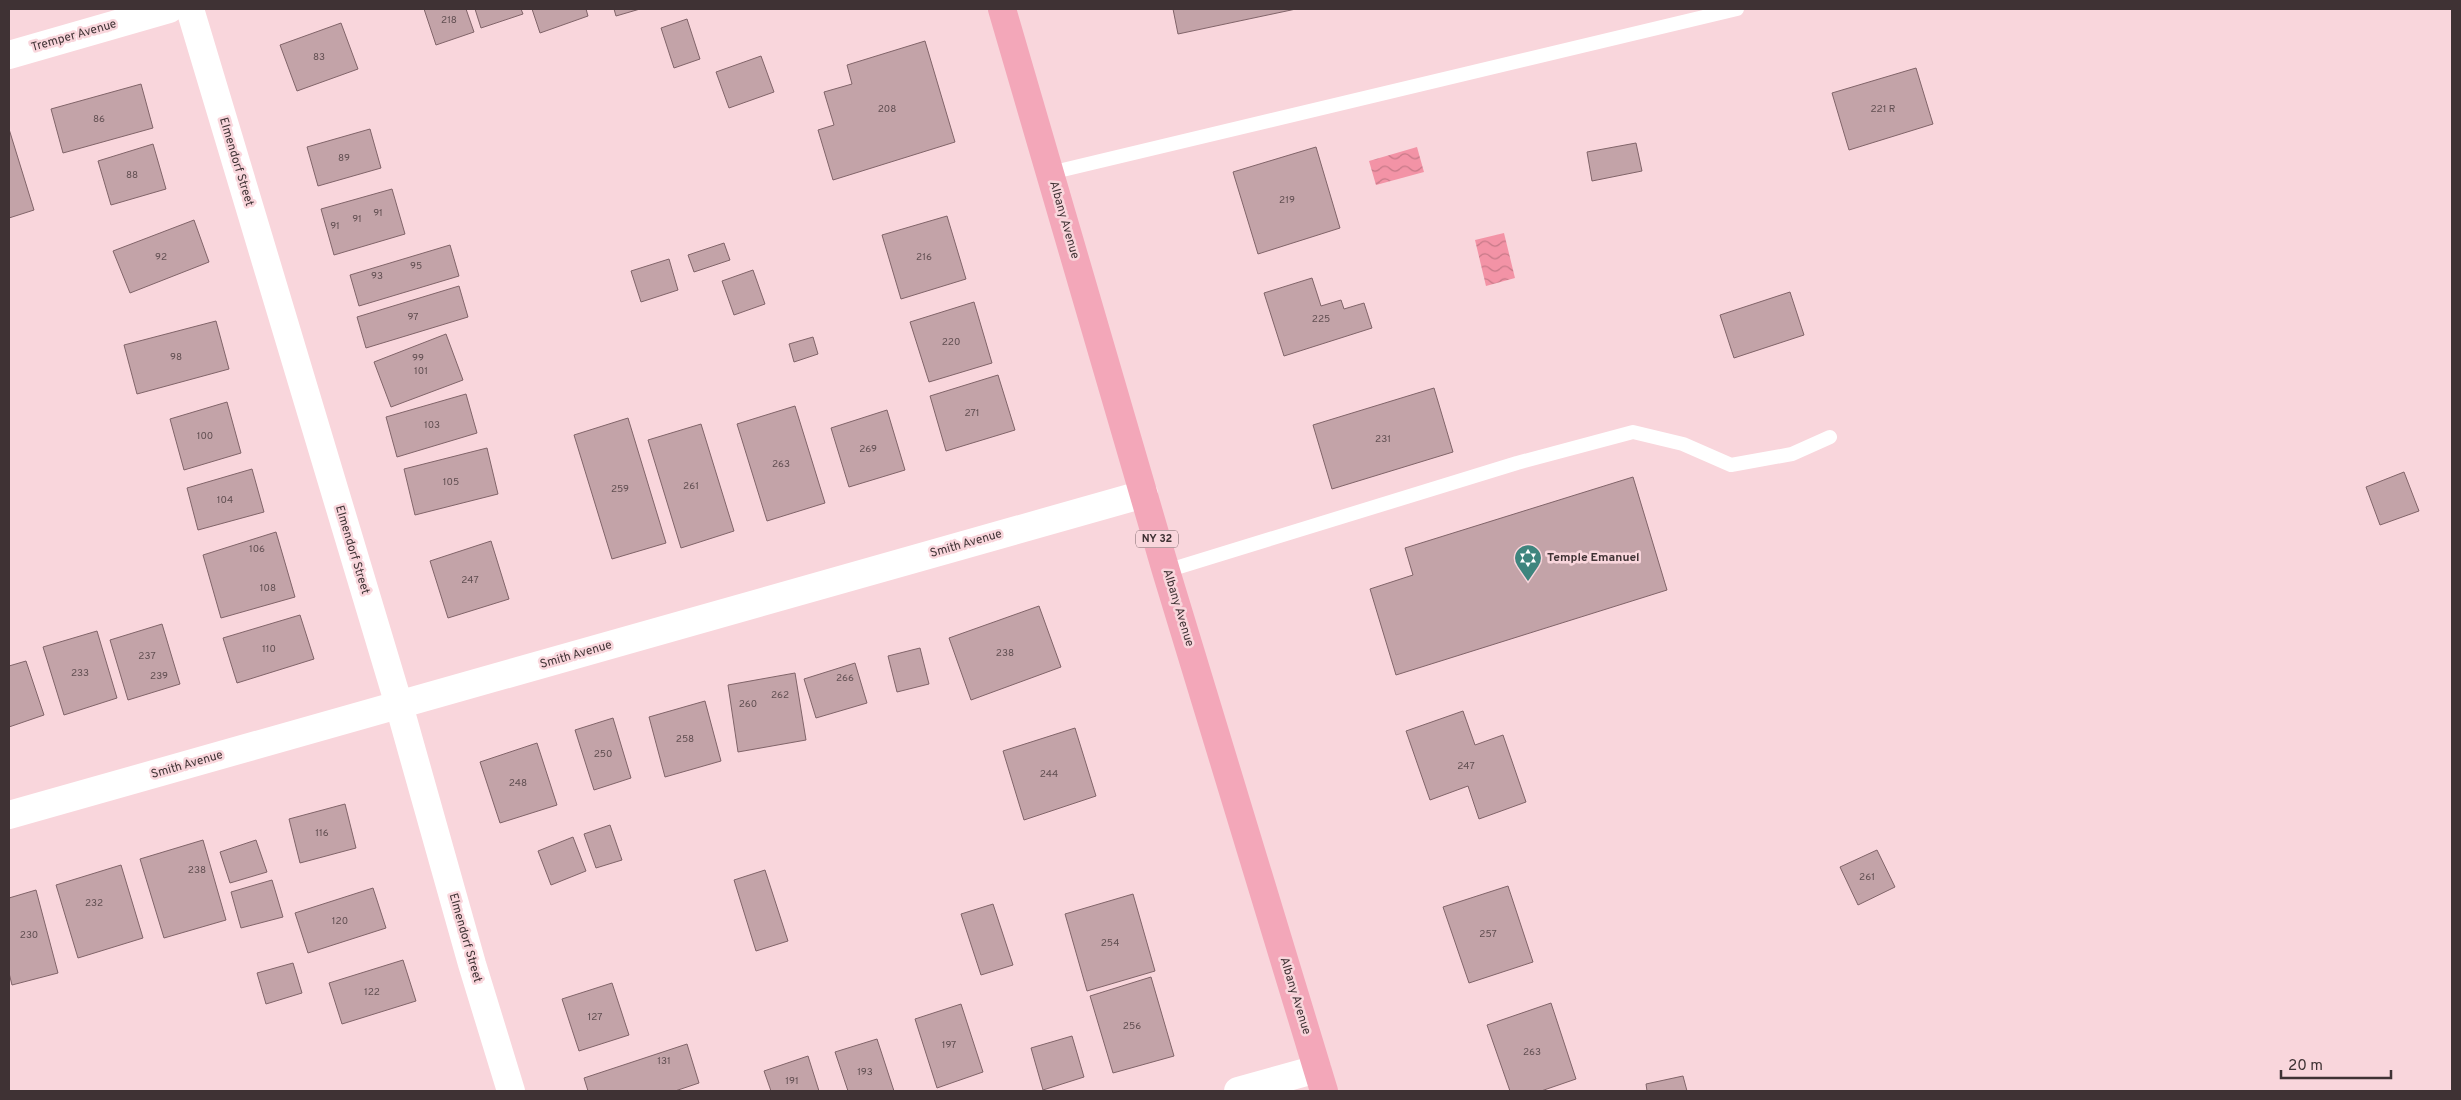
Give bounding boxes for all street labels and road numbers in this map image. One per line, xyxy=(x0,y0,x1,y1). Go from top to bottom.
street label: Tremper Avenue xyxy=(30,16,118,56)
street label: Elmendorf Street xyxy=(215,116,257,208)
street label: Albany Avenue xyxy=(1045,179,1083,261)
street label: Elmendorf Street xyxy=(331,504,373,596)
street label: Smith Avenue xyxy=(928,526,1004,562)
road number: NY 32 xyxy=(1136,530,1178,548)
street label: Albany Avenue xyxy=(1159,567,1197,649)
street label: Smith Avenue xyxy=(538,637,614,673)
street label: Smith Avenue xyxy=(149,747,225,783)
street label: Elmendorf Street xyxy=(445,891,485,985)
street label: Albany Avenue xyxy=(1276,955,1314,1037)

